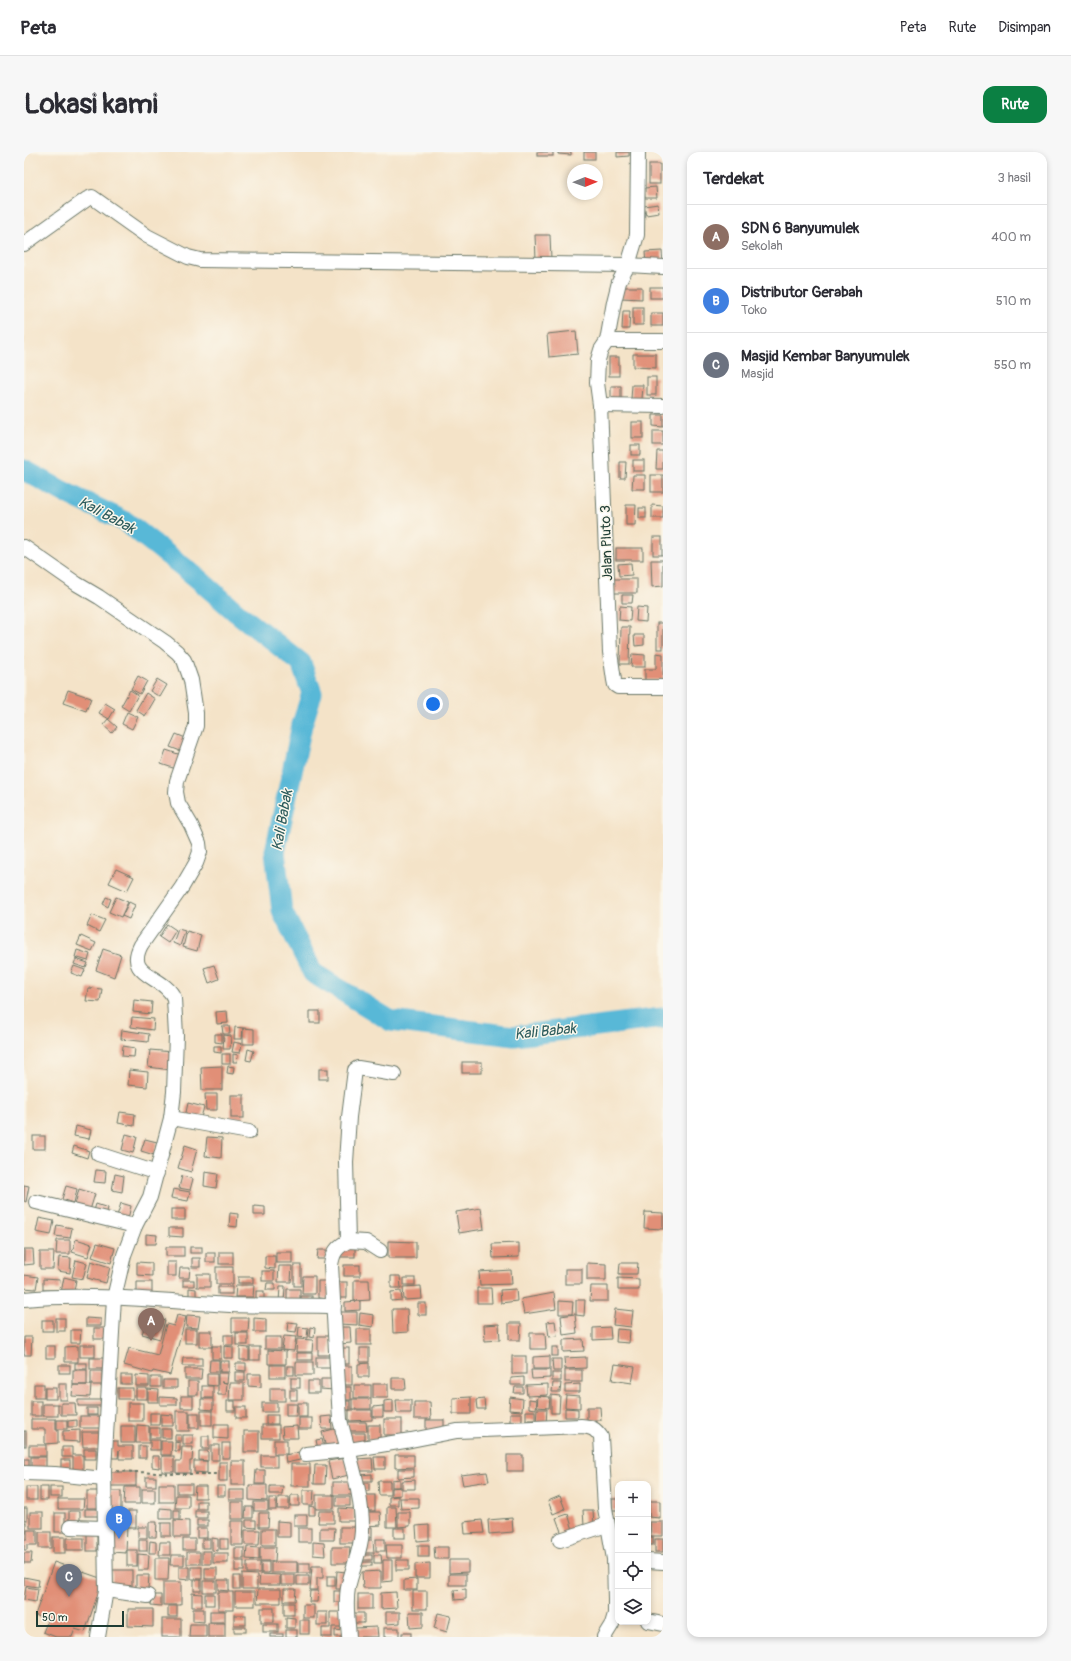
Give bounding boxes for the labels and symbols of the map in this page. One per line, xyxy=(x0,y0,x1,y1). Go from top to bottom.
north arrow xyxy=(567,164,603,200)
water label: Kali Babak xyxy=(75,493,140,539)
street label: Jalan Pluto 3 xyxy=(597,505,616,581)
your location xyxy=(423,694,443,714)
water label: Kali Babak xyxy=(268,786,297,852)
water label: Kali Babak xyxy=(513,1019,578,1044)
pin: A xyxy=(138,1308,164,1341)
pin: B xyxy=(106,1506,132,1539)
pin: C xyxy=(56,1564,82,1597)
scale bar xyxy=(36,1609,124,1628)

